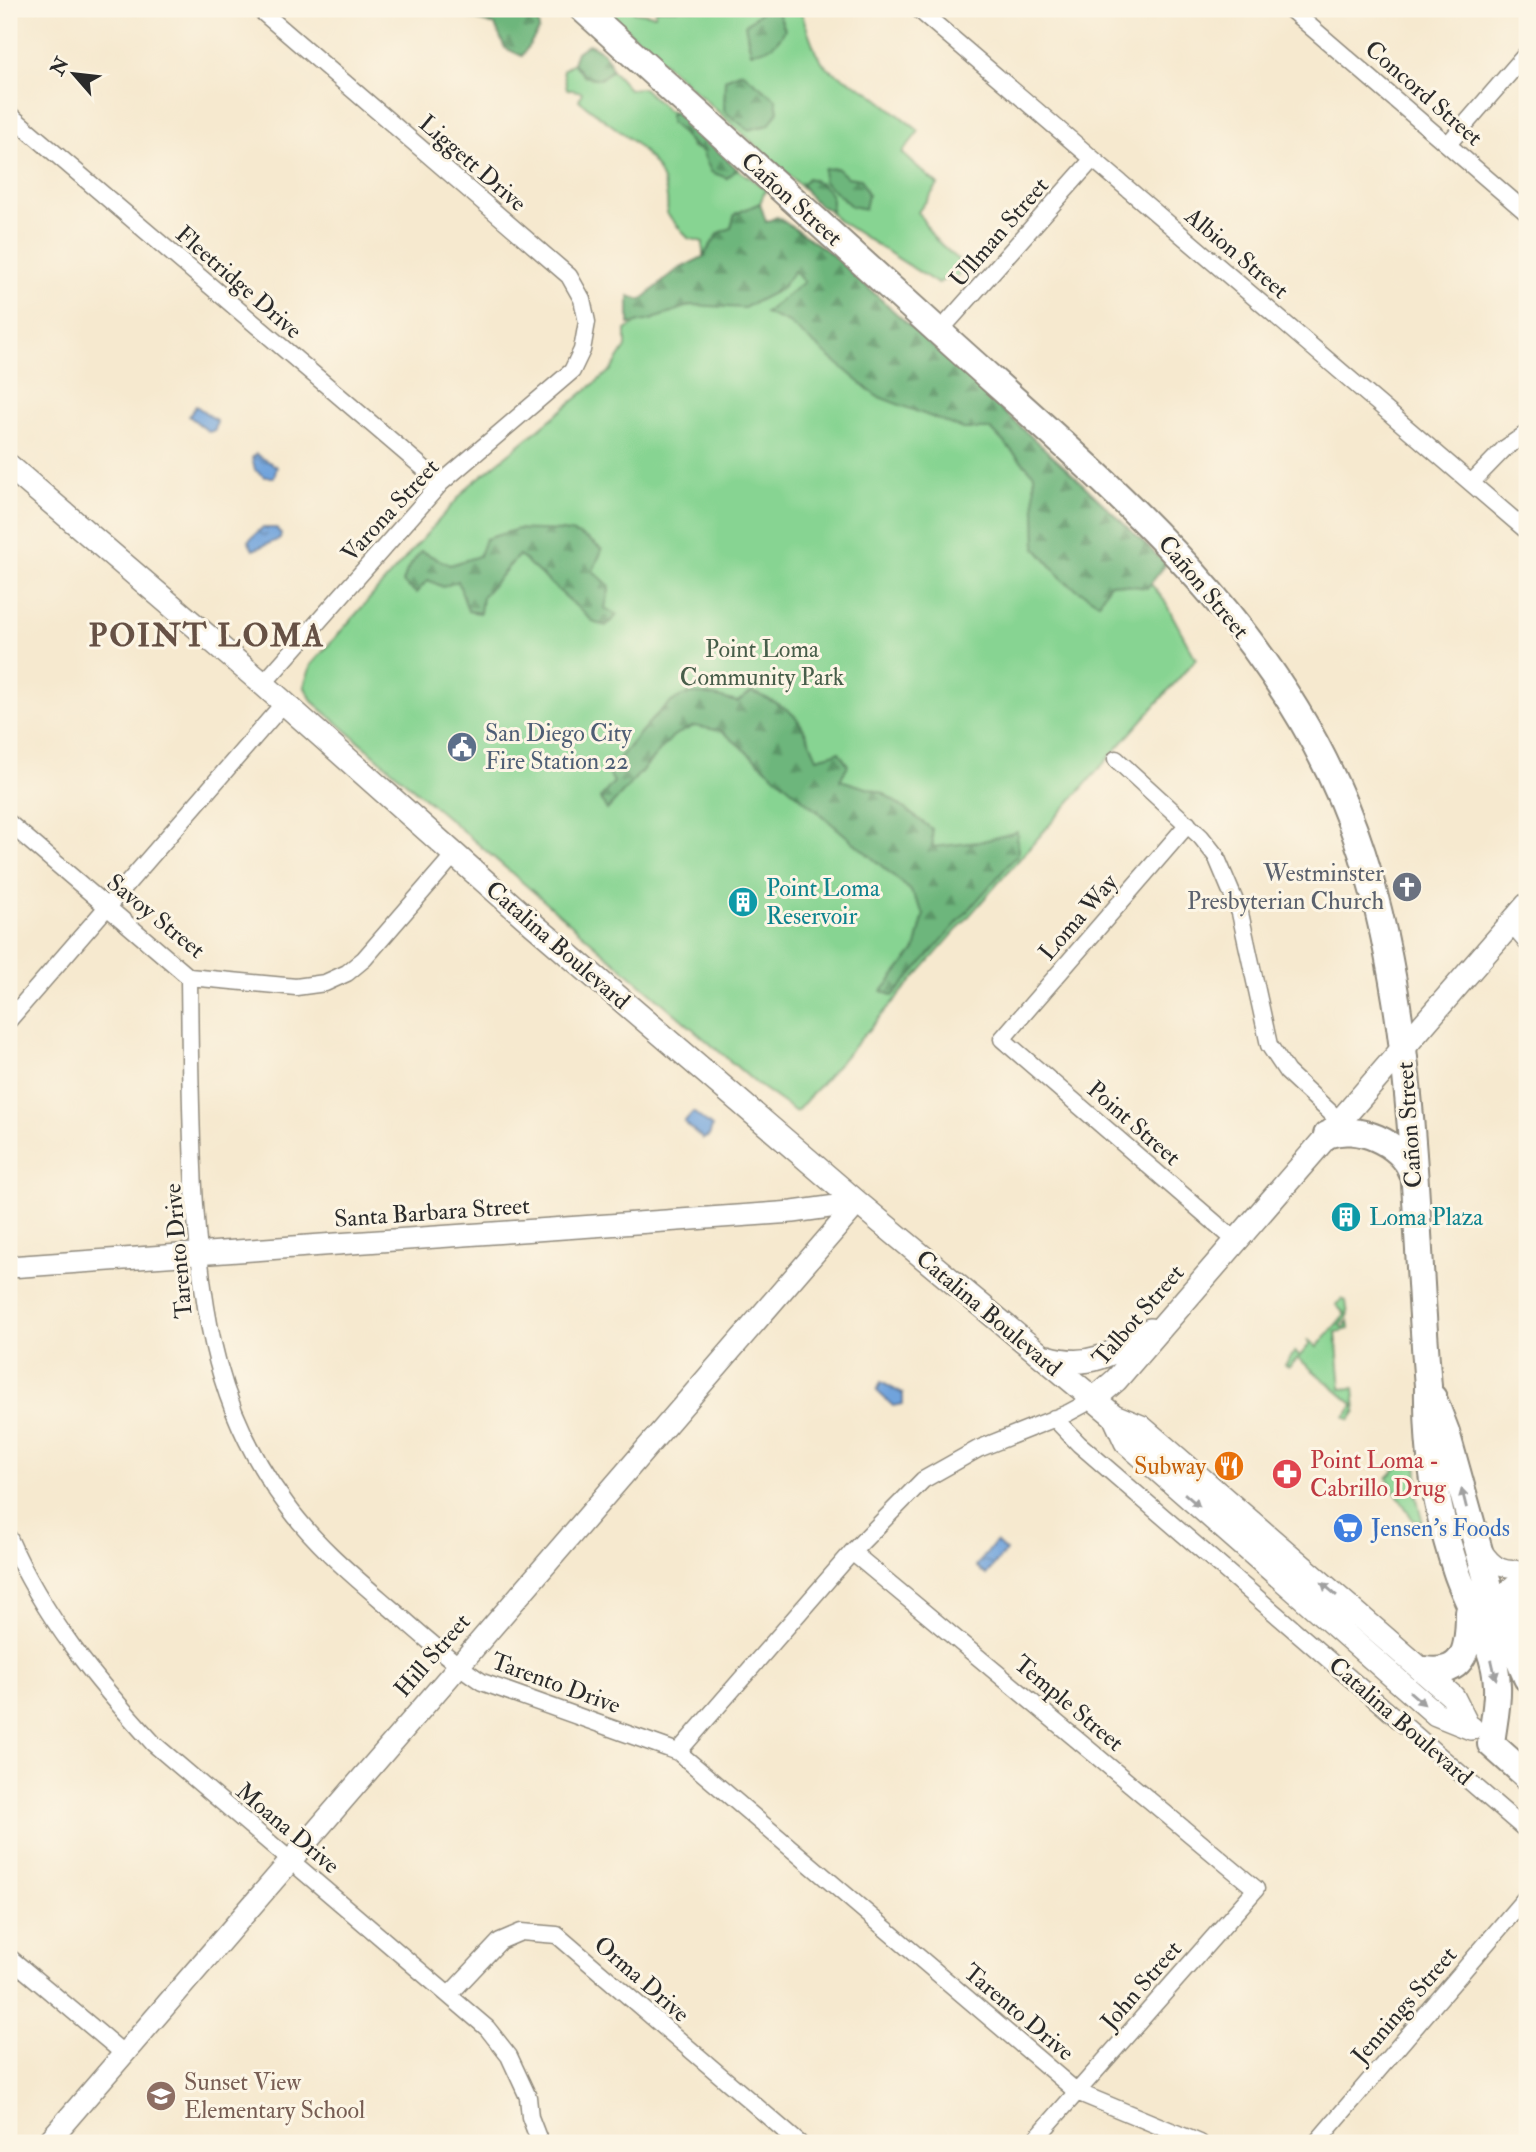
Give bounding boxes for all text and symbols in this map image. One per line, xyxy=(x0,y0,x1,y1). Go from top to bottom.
street label: Concord Street xyxy=(1358,34,1489,153)
north arrow xyxy=(38,38,108,108)
text: N xyxy=(45,52,75,81)
street label: Liggett Drive xyxy=(412,108,533,219)
street label: Cañon Street xyxy=(734,146,849,253)
street label: Ullman Street xyxy=(943,171,1056,294)
street label: Albion Street xyxy=(1178,200,1295,306)
street label: Fleetridge Drive xyxy=(169,219,308,346)
street label: Varona Street xyxy=(335,452,446,569)
street label: Cañon Street xyxy=(1151,529,1256,646)
district label: POINT LOMA xyxy=(89,616,325,656)
park label: Point Loma Community Park xyxy=(680,634,845,693)
place label: San Diego City Fire Station 22 xyxy=(485,718,632,777)
public building icon: San Diego City Fire Station 22 xyxy=(445,730,479,764)
place label: Westminster Presbyterian Church xyxy=(1187,858,1384,917)
street label: Savoy Street xyxy=(100,867,211,966)
street label: Loma Way xyxy=(1032,867,1125,967)
church icon: Westminster Presbyterian Church xyxy=(1390,870,1424,904)
place label: Point Loma Reservoir xyxy=(766,873,881,932)
street label: Catalina Boulevard xyxy=(479,874,636,1017)
building icon: Point Loma Reservoir xyxy=(726,885,760,919)
street label: Cañon Street xyxy=(1390,1061,1429,1189)
street label: Point Street xyxy=(1080,1074,1187,1173)
street label: Tarento Drive xyxy=(157,1182,200,1320)
street label: Santa Barbara Street xyxy=(333,1190,531,1235)
building icon: Loma Plaza xyxy=(1329,1200,1363,1234)
place label: Loma Plaza xyxy=(1369,1202,1484,1233)
street label: Catalina Boulevard xyxy=(909,1243,1068,1384)
street label: Talbot Street xyxy=(1086,1258,1191,1373)
place label: Point Loma - Cabrillo Drug xyxy=(1310,1445,1447,1504)
restaurant icon: Subway xyxy=(1212,1449,1246,1483)
place label: Subway xyxy=(1134,1451,1206,1482)
pharmacy icon: Point Loma - Cabrillo Drug xyxy=(1270,1457,1304,1491)
one-way arrow xyxy=(1458,1487,1469,1509)
one-way arrow xyxy=(1184,1492,1201,1507)
supermarket icon: Jensen's Foods xyxy=(1331,1511,1365,1545)
place label: Jensen's Foods xyxy=(1370,1513,1510,1544)
one-way arrow xyxy=(1321,1582,1338,1597)
street label: Hill Street xyxy=(387,1607,477,1704)
street label: Tarento Drive xyxy=(487,1646,625,1721)
street label: Temple Street xyxy=(1007,1648,1130,1759)
street label: Catalina Boulevard xyxy=(1322,1650,1479,1793)
one-way arrow xyxy=(1489,1659,1500,1681)
one-way arrow xyxy=(1409,1690,1426,1705)
street label: Moana Drive xyxy=(229,1776,346,1881)
street label: Orma Drive xyxy=(587,1929,696,2029)
street label: John Street xyxy=(1093,1934,1189,2037)
street label: Jennings Street xyxy=(1344,1940,1464,2071)
street label: Tarento Drive xyxy=(957,1957,1081,2068)
place label: Sunset View Elementary School xyxy=(184,2067,365,2126)
school or university icon: Sunset View Elementary School xyxy=(144,2079,178,2113)

